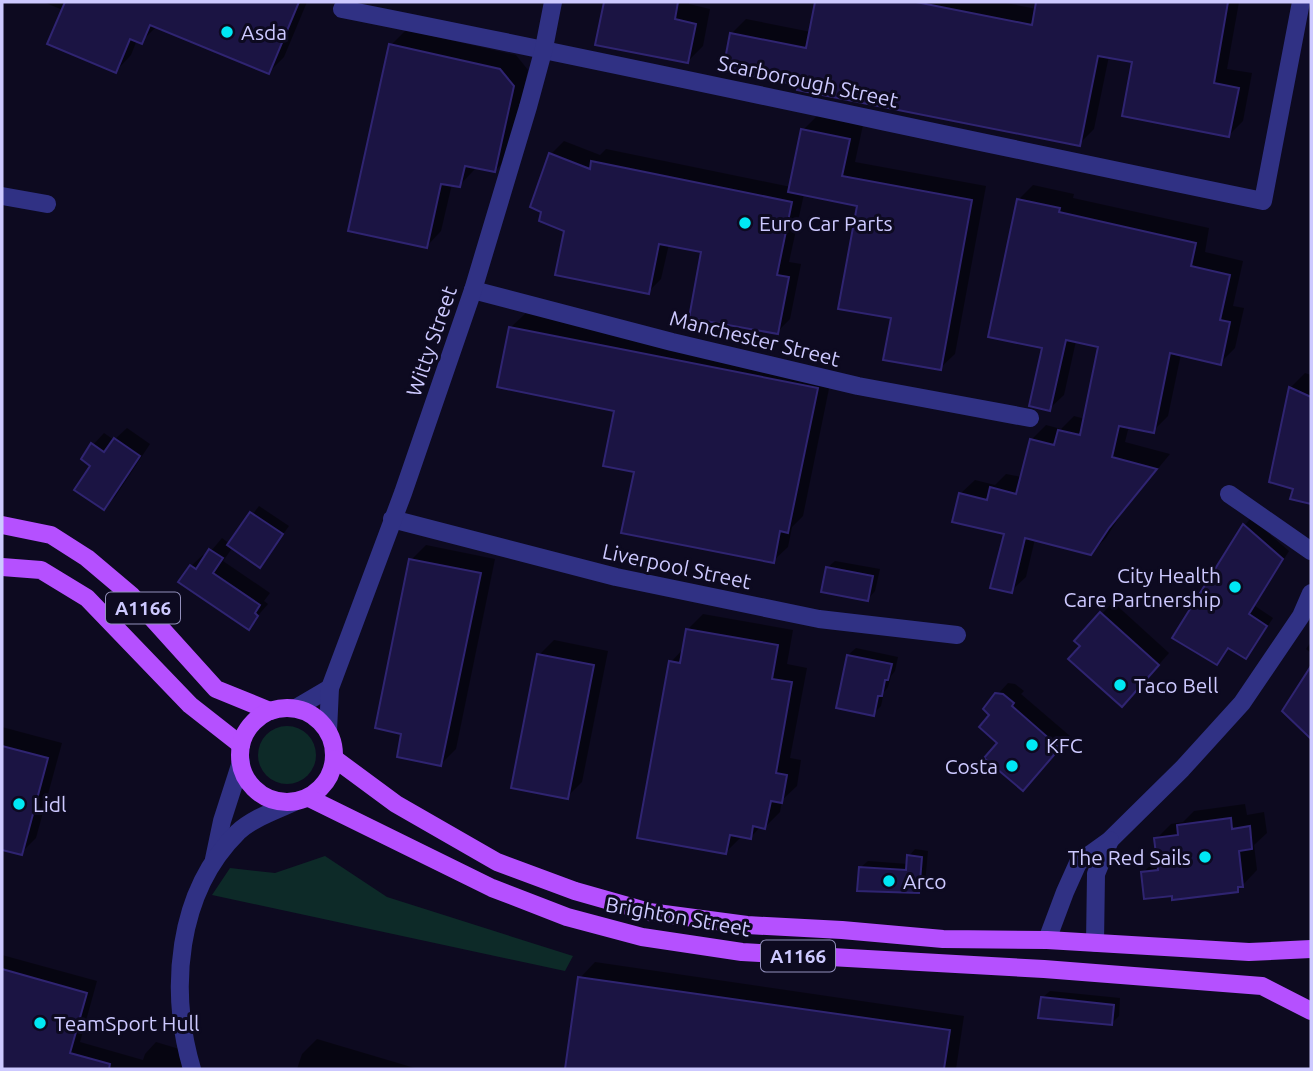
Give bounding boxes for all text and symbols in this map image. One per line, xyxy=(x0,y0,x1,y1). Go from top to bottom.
place label: Asda xyxy=(241,20,287,44)
marker: Asda xyxy=(219,24,235,40)
street label: Scarborough Street xyxy=(716,50,900,112)
place label: Euro Car Parts xyxy=(759,211,893,235)
marker: Euro Car Parts xyxy=(737,215,753,231)
street label: Witty Street xyxy=(401,283,461,399)
street label: Manchester Street xyxy=(667,305,843,371)
street label: Liverpool Street xyxy=(601,539,753,593)
place label: City Health Care Partnership xyxy=(1064,563,1221,611)
marker: City Health Care Partnership xyxy=(1227,579,1243,595)
road number: A1166 xyxy=(106,593,180,624)
place label: Taco Bell xyxy=(1134,673,1218,697)
marker: Taco Bell xyxy=(1112,677,1128,693)
place label: KFC xyxy=(1046,733,1083,757)
marker: KFC xyxy=(1024,737,1040,753)
place label: Costa xyxy=(945,754,998,778)
marker: Costa xyxy=(1004,758,1020,774)
place label: Lidl xyxy=(33,792,67,816)
marker: Lidl xyxy=(11,796,27,812)
place label: The Red Sails xyxy=(1068,845,1191,869)
marker: The Red Sails xyxy=(1197,849,1213,865)
place label: Arco xyxy=(903,869,947,893)
marker: Arco xyxy=(881,873,897,889)
street label: Brighton Street xyxy=(604,891,752,941)
road number: A1166 xyxy=(761,940,835,972)
place label: TeamSport Hull xyxy=(54,1011,199,1035)
marker: TeamSport Hull xyxy=(32,1015,48,1031)

